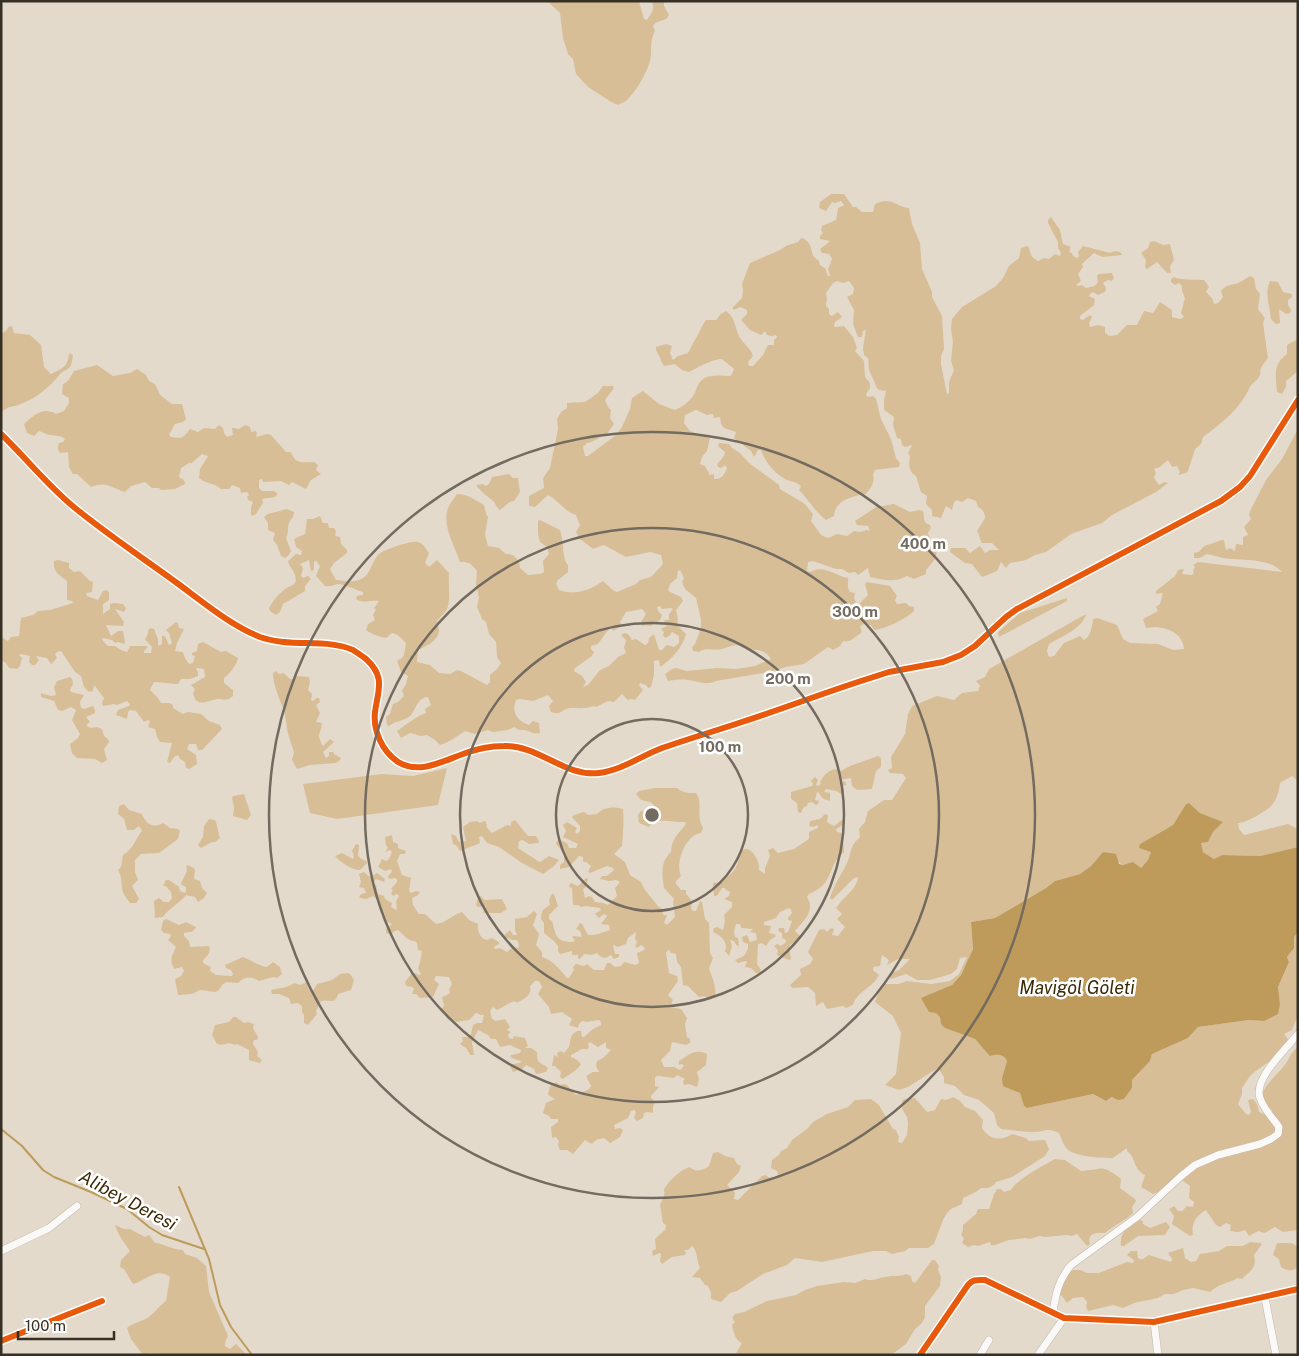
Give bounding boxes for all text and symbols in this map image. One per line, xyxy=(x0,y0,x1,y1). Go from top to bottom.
text: 400 m xyxy=(900,535,946,552)
text: 300 m xyxy=(832,603,878,620)
text: 200 m xyxy=(765,670,811,687)
text: 100 m xyxy=(699,738,741,755)
centre of rings xyxy=(643,806,661,824)
water label: Mavigöl Göleti xyxy=(1019,977,1135,998)
water label: Alibey Deresi xyxy=(76,1166,181,1235)
scale bar xyxy=(18,1308,114,1340)
text: 100 m xyxy=(25,1317,66,1334)

